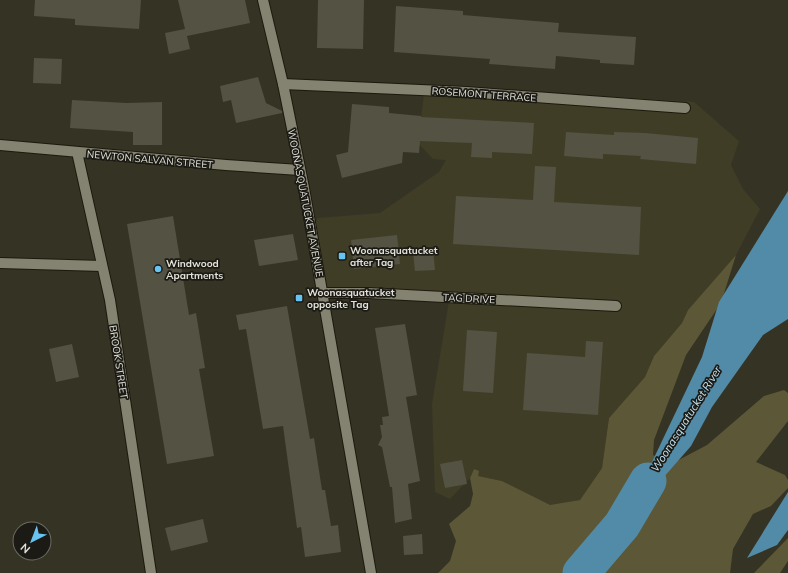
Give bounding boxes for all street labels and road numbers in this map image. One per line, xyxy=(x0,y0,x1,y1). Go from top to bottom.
street label: ROSEMONT TERRACE xyxy=(431,84,537,105)
street label: WOONASQUATUCKET AVENUE xyxy=(285,128,326,278)
street label: NEWTON SALVAN STREET xyxy=(86,148,214,171)
street label: TAG DRIVE xyxy=(443,291,496,306)
street label: BROOK STREET xyxy=(106,324,131,400)

